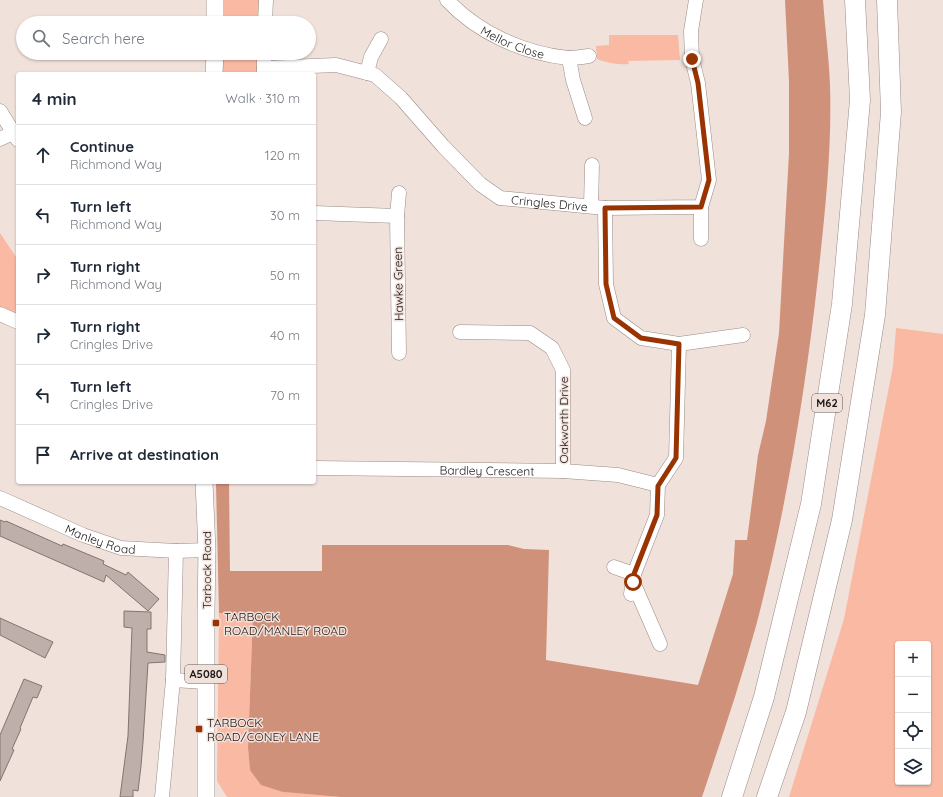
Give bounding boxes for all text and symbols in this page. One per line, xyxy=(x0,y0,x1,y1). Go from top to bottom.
search box xyxy=(16,16,316,60)
street label: Mellor Close xyxy=(478,22,546,61)
icon: search xyxy=(30,27,52,49)
text: Search here xyxy=(62,29,145,48)
route end xyxy=(683,50,701,68)
text: 4 min xyxy=(32,88,77,109)
text: Walk · 310 m xyxy=(225,90,300,106)
text: Continue xyxy=(70,137,134,156)
icon: ahead xyxy=(32,144,54,166)
text: 120 m xyxy=(265,147,300,163)
text: Richmond Way xyxy=(70,156,162,172)
street label: Cringles Drive xyxy=(511,192,589,214)
text: Turn left xyxy=(70,197,132,216)
icon: left xyxy=(32,204,54,226)
text: 30 m xyxy=(270,207,300,223)
text: Richmond Way xyxy=(70,216,162,232)
street label: Hawke Green xyxy=(390,247,406,321)
text: Turn right xyxy=(70,257,141,276)
icon: right xyxy=(32,264,54,286)
text: 50 m xyxy=(270,267,300,283)
text: Richmond Way xyxy=(70,276,162,292)
text: Turn right xyxy=(70,317,141,336)
icon: right xyxy=(32,324,54,346)
text: 40 m xyxy=(270,327,300,343)
text: Cringles Drive xyxy=(70,336,153,352)
street label: Oakworth Drive xyxy=(556,376,571,463)
text: Turn left xyxy=(70,377,132,396)
icon: left xyxy=(32,384,54,406)
text: 70 m xyxy=(270,387,300,403)
road number: M62 xyxy=(812,394,842,412)
text: Cringles Drive xyxy=(70,396,153,412)
icon: arrive xyxy=(32,444,54,466)
text: Arrive at destination xyxy=(70,445,219,464)
street label: Bardley Crescent xyxy=(439,462,535,478)
street label: Manley Road xyxy=(63,521,136,556)
street label: Tarbock Road xyxy=(199,531,214,609)
route start xyxy=(624,573,642,591)
place label: TARBOCK ROAD/MANLEY ROAD xyxy=(224,609,347,638)
marker: TARBOCK ROAD/MANLEY ROAD xyxy=(211,618,221,628)
map controls xyxy=(895,641,931,785)
button: + xyxy=(895,641,931,677)
road number: A5080 xyxy=(185,665,227,683)
button: − xyxy=(895,677,931,713)
button: locate xyxy=(895,713,931,749)
place label: TARBOCK ROAD/CONEY LANE xyxy=(207,715,319,744)
marker: TARBOCK ROAD/CONEY LANE xyxy=(194,724,204,734)
button: layers xyxy=(895,749,931,785)

